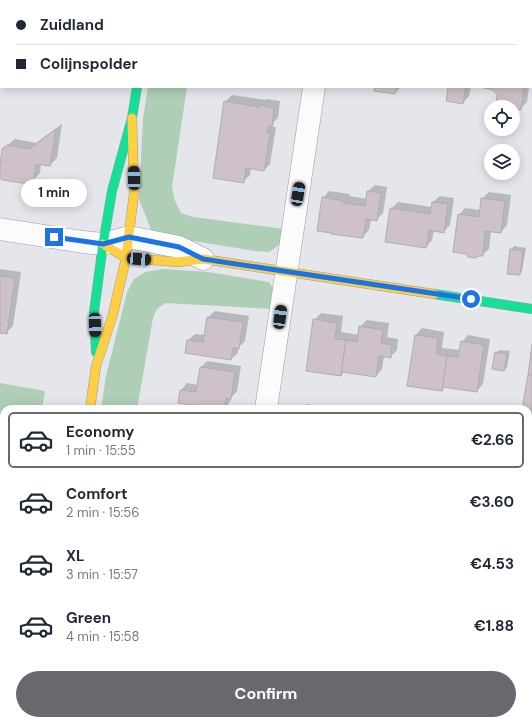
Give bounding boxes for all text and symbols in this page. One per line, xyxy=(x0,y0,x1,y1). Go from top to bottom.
text: Zuidland xyxy=(40,15,104,35)
text: Colijnspolder xyxy=(40,54,138,74)
map controls xyxy=(484,100,520,180)
button: locate xyxy=(484,100,520,136)
button: layers xyxy=(484,144,520,180)
car xyxy=(128,166,140,190)
callout: 1 min xyxy=(21,179,87,207)
car xyxy=(290,181,306,207)
text: 1 min xyxy=(38,184,70,201)
route end xyxy=(45,228,63,246)
car xyxy=(127,252,151,266)
route start xyxy=(462,290,480,308)
car xyxy=(272,304,288,330)
car xyxy=(89,313,101,337)
icon: car xyxy=(18,422,54,458)
text: Economy xyxy=(66,422,134,442)
text: €2.66 xyxy=(471,430,514,450)
text: 1 min · 15:55 xyxy=(66,442,136,459)
icon: car xyxy=(18,484,54,520)
text: Comfort xyxy=(66,484,127,504)
text: €3.60 xyxy=(470,492,514,512)
text: 2 min · 15:56 xyxy=(66,504,139,521)
icon: car xyxy=(18,546,54,582)
text: XL xyxy=(66,546,84,566)
text: €4.53 xyxy=(470,554,514,574)
text: 3 min · 15:57 xyxy=(66,566,138,583)
icon: car xyxy=(18,608,54,644)
text: Green xyxy=(66,608,111,628)
text: €1.88 xyxy=(474,616,514,636)
text: 4 min · 15:58 xyxy=(66,628,139,645)
button: Confirm xyxy=(16,671,516,717)

